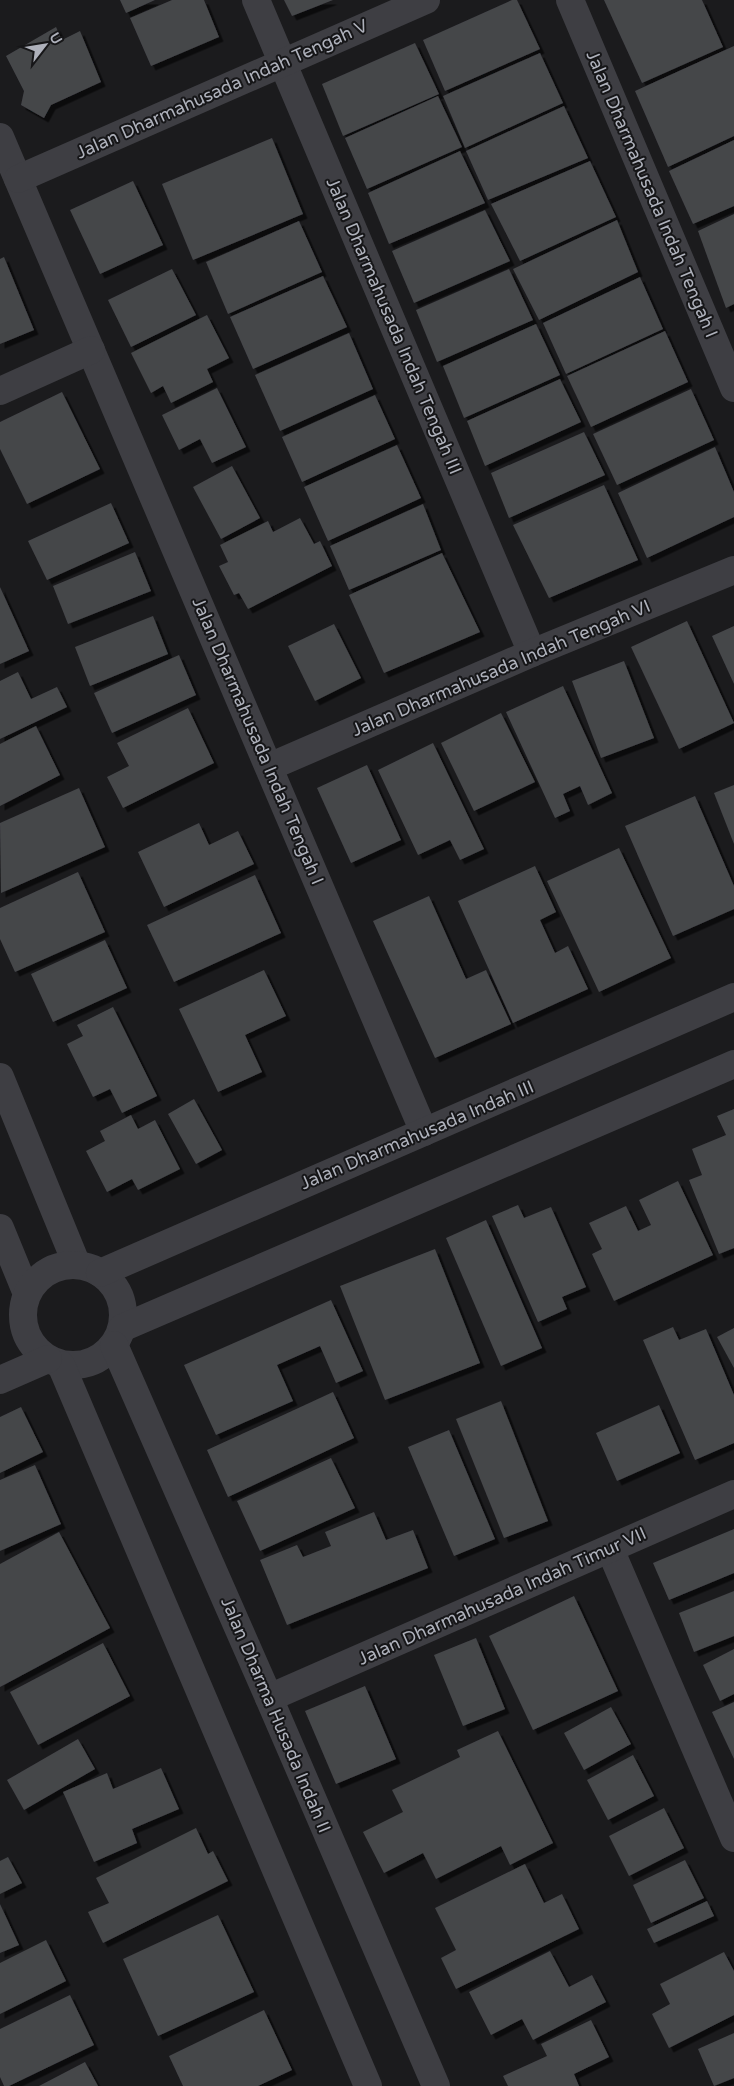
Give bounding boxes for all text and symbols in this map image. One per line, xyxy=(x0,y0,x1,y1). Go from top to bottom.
street label: Jalan Dharmahusada Indah Tengah V xyxy=(73,14,372,164)
north arrow xyxy=(20,20,70,70)
text: U xyxy=(46,30,66,47)
street label: Jalan Dharmahusada Indah Tengah I xyxy=(581,47,723,341)
street label: Jalan Dharmahusada Indah Tengah III xyxy=(321,174,467,478)
street label: Jalan Dharmahusada Indah Tengah I xyxy=(187,594,329,888)
street label: Jalan Dharmahusada Indah Tengah VI xyxy=(348,595,654,741)
street label: Jalan Dharmahusada Indah III xyxy=(297,1076,537,1194)
street label: Jalan Dharmahusada Indah Timur VII xyxy=(354,1522,650,1670)
street label: Jalan Dharma Husada Indah II xyxy=(216,1594,336,1836)

